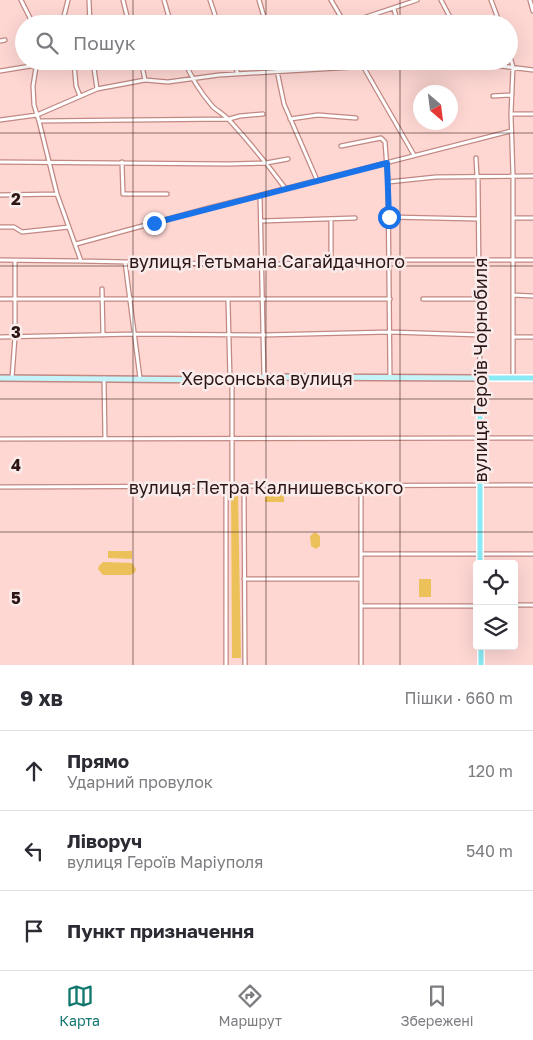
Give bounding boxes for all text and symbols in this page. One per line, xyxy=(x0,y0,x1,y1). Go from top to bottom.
search box xyxy=(15,15,518,70)
icon: search xyxy=(33,29,61,57)
text: Пошук xyxy=(73,31,136,54)
north arrow xyxy=(413,85,458,130)
text: 2 xyxy=(11,189,21,209)
route start xyxy=(378,206,401,229)
route end xyxy=(143,212,166,235)
street label: вулиця Гетьмана Сагайдачного xyxy=(129,250,405,272)
street label: вулиця Героїв Чорнобиля xyxy=(469,257,491,483)
text: 3 xyxy=(11,322,21,342)
street label: Херсонська вулиця xyxy=(181,367,353,389)
text: 4 xyxy=(11,455,21,475)
street label: вулиця Петра Калнишевського xyxy=(129,476,403,498)
map controls xyxy=(473,560,518,650)
button: locate xyxy=(473,560,518,605)
text: 5 xyxy=(11,588,21,608)
button: layers xyxy=(473,605,518,650)
text: 9 хв xyxy=(20,685,63,711)
text: Пішки · 660 m xyxy=(405,688,513,708)
text: Прямо xyxy=(67,749,129,772)
icon: ahead xyxy=(20,757,48,785)
text: 120 m xyxy=(468,761,513,781)
text: Ударний провулок xyxy=(67,772,213,792)
text: Ліворуч xyxy=(67,829,142,852)
icon: left xyxy=(20,837,48,865)
text: 540 m xyxy=(466,841,513,861)
text: вулиця Героїв Маріуполя xyxy=(67,852,263,872)
icon: arrive xyxy=(20,917,48,945)
text: Пункт призначення xyxy=(67,919,254,942)
tab: Карта xyxy=(59,982,100,1029)
tab: Маршрут xyxy=(219,982,282,1029)
tab: Збережені xyxy=(400,982,474,1029)

